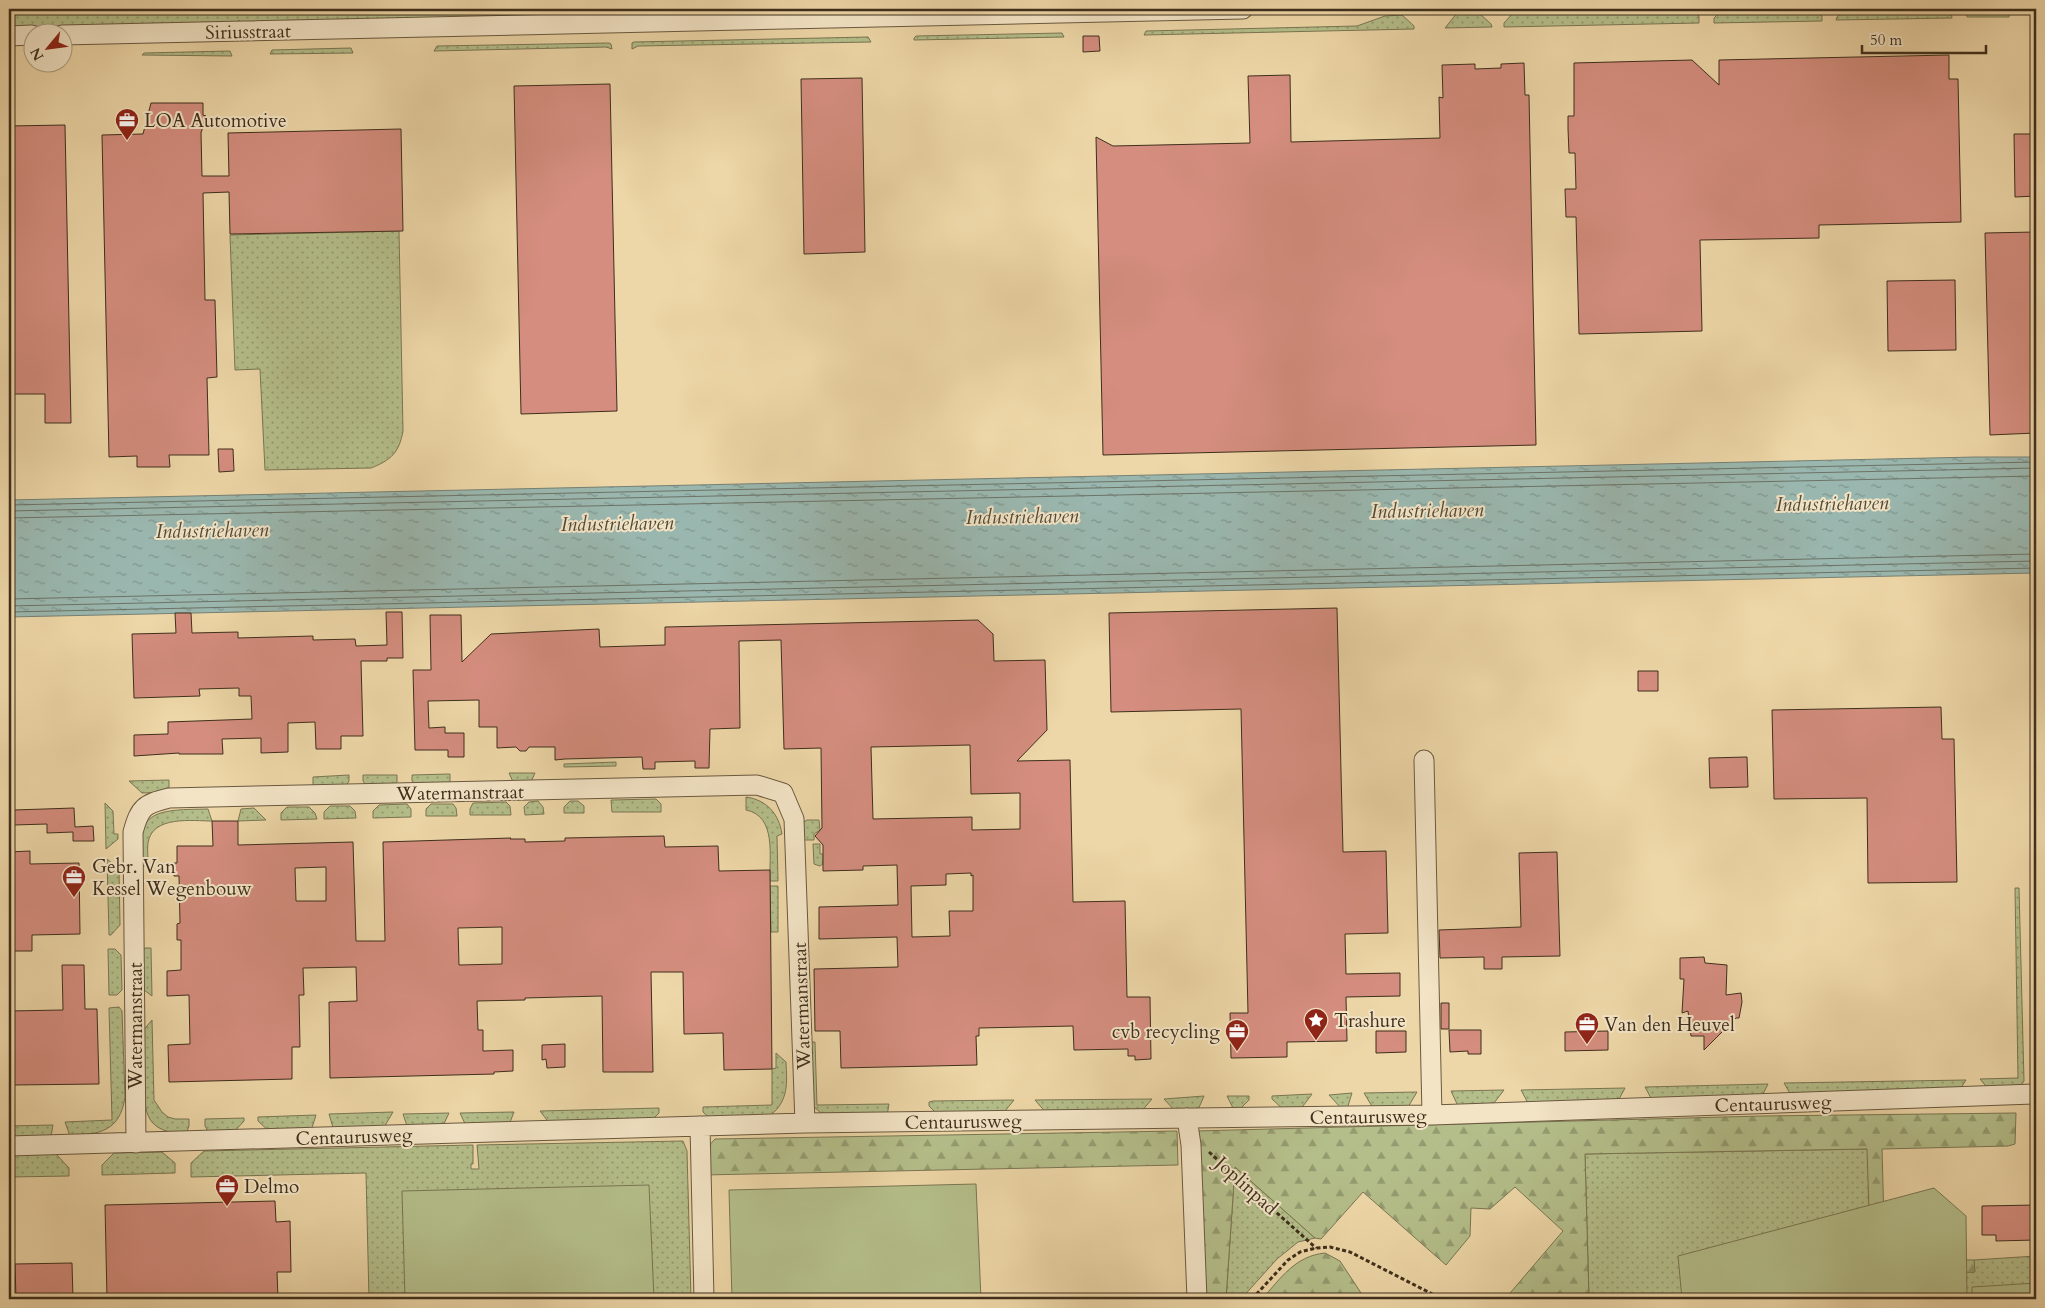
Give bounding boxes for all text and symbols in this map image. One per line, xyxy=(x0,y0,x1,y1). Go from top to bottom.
street label: Siriusstraat xyxy=(205,18,291,46)
north arrow xyxy=(22,22,72,72)
scale bar xyxy=(1862,22,1986,54)
text: 50 m xyxy=(1870,30,1902,50)
text: N xyxy=(26,44,48,64)
office icon: LOA Automotive xyxy=(114,107,140,141)
place label: LOA Automotive xyxy=(144,108,287,134)
water label: Industriehaven xyxy=(1775,489,1889,518)
water label: Industriehaven xyxy=(1370,496,1484,525)
water label: Industriehaven xyxy=(965,502,1079,531)
water label: Industriehaven xyxy=(560,509,674,538)
water label: Industriehaven xyxy=(155,516,269,545)
street label: Watermanstraat xyxy=(395,779,524,807)
place label: Gebr. Van Kessel Wegenbouw xyxy=(92,854,252,902)
office icon: Gebr. Van Kessel Wegenbouw xyxy=(61,864,87,898)
street label: Watermanstraat xyxy=(787,942,817,1071)
street label: Watermanstraat xyxy=(123,962,149,1091)
place icon: Trashure xyxy=(1303,1007,1329,1041)
place label: Trashure xyxy=(1334,1008,1406,1034)
office icon: Van den Heuvel xyxy=(1574,1011,1600,1045)
place label: Van den Heuvel xyxy=(1604,1012,1735,1038)
office icon: cvb recycling xyxy=(1224,1018,1250,1052)
place label: cvb recycling xyxy=(1112,1019,1220,1045)
street label: Centaurusweg xyxy=(1714,1089,1832,1119)
street label: Centaurusweg xyxy=(1309,1103,1427,1131)
street label: Centaurusweg xyxy=(904,1108,1022,1136)
street label: Centaurusweg xyxy=(295,1122,413,1152)
street label: Joplinpad xyxy=(1207,1149,1283,1221)
office icon: Delmo xyxy=(214,1173,240,1207)
place label: Delmo xyxy=(244,1174,299,1200)

